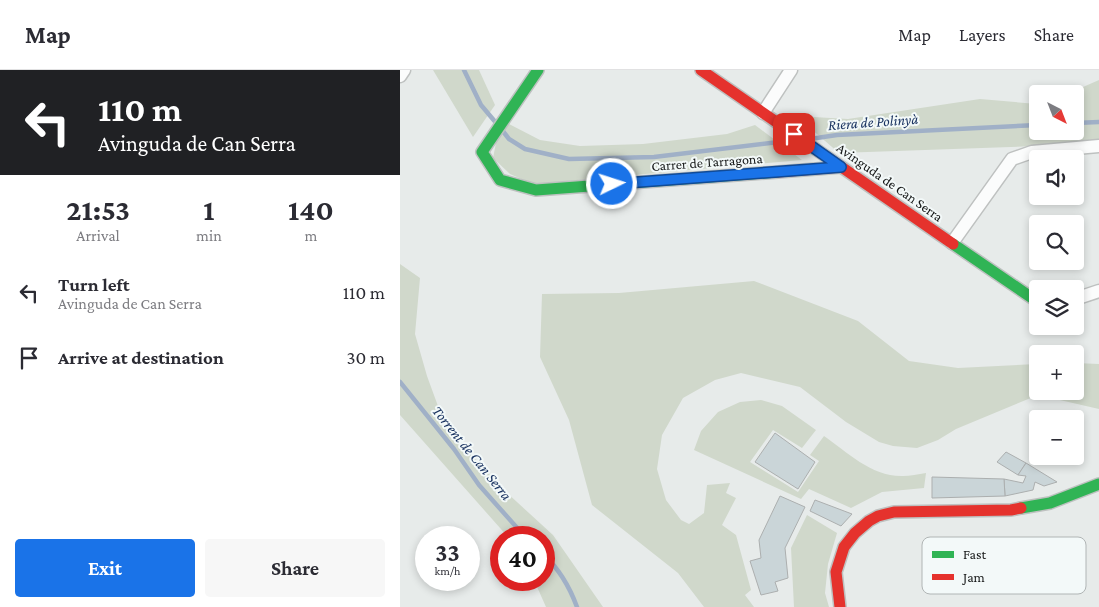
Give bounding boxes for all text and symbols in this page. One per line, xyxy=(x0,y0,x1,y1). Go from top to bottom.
text: Map xyxy=(25,21,71,48)
text: Map xyxy=(898,25,931,45)
text: Layers xyxy=(959,25,1006,45)
text: Share xyxy=(1034,25,1074,45)
north arrow xyxy=(1029,85,1084,140)
map controls xyxy=(1029,85,1084,465)
icon: left xyxy=(15,90,80,155)
text: 110 m xyxy=(98,90,182,129)
water label: Riera de Polinyà xyxy=(827,111,919,134)
pin xyxy=(773,113,815,155)
icon: arrive xyxy=(780,120,808,148)
text: Avinguda de Can Serra xyxy=(98,131,296,156)
street label: Avinguda de Can Serra xyxy=(834,139,947,225)
street label: Carrer de Tarragona xyxy=(651,150,764,174)
button: sound xyxy=(1029,150,1084,205)
position arrow xyxy=(585,157,637,209)
text: 21:53 xyxy=(66,193,130,226)
text: 1 xyxy=(203,193,215,226)
text: 140 xyxy=(288,193,334,226)
button: search xyxy=(1029,215,1084,270)
text: Arrival xyxy=(76,227,120,244)
text: min xyxy=(196,227,222,244)
text: m xyxy=(304,227,317,244)
text: Turn left xyxy=(58,274,130,295)
icon: left xyxy=(15,279,43,307)
button: layers xyxy=(1029,280,1084,335)
text: 110 m xyxy=(343,282,385,303)
text: Avinguda de Can Serra xyxy=(58,295,202,312)
icon: arrive xyxy=(15,344,43,372)
button: + xyxy=(1029,345,1084,400)
text: Arrive at destination xyxy=(58,347,224,368)
text: 30 m xyxy=(346,347,385,368)
water label: Torrent de Can Serra xyxy=(429,403,515,503)
button: − xyxy=(1029,410,1084,465)
speed limit sign: 40 xyxy=(490,526,555,591)
legend xyxy=(922,537,1086,594)
button: Exit xyxy=(15,539,195,597)
button: Share xyxy=(205,539,385,597)
text: 33 xyxy=(435,539,460,566)
text: Fast xyxy=(963,546,987,562)
text: km/h xyxy=(435,564,460,578)
text: Jam xyxy=(961,569,985,585)

